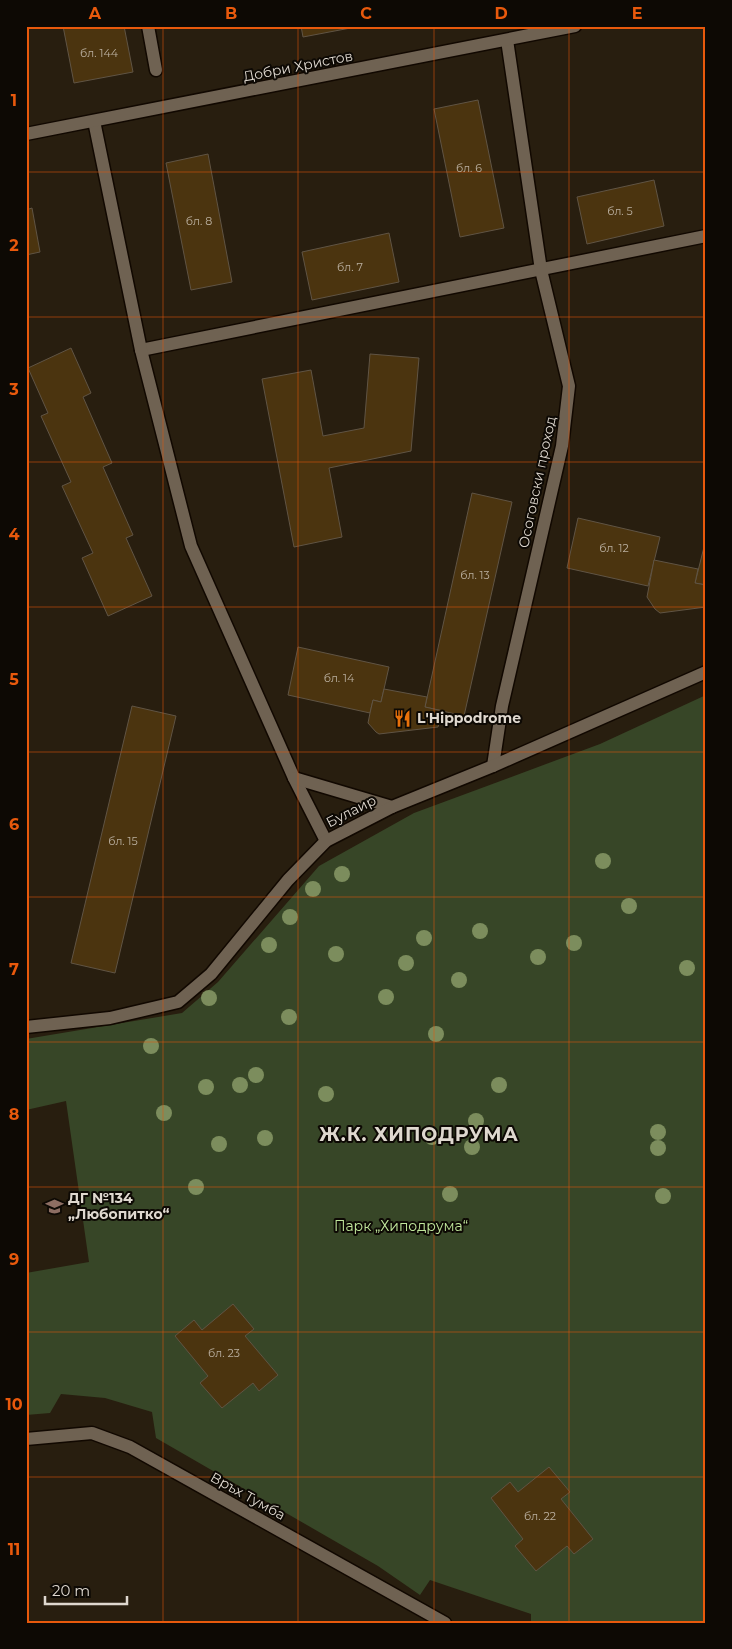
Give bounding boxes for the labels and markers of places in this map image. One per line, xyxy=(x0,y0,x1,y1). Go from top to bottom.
restaurant icon: L'Hippodrome xyxy=(393,708,413,728)
place label: L'Hippodrome xyxy=(417,709,521,727)
place label: ДГ №134 „Любопитко“ xyxy=(68,1189,169,1223)
school or university icon: ДГ №134 „Любопитко“ xyxy=(44,1196,64,1216)

